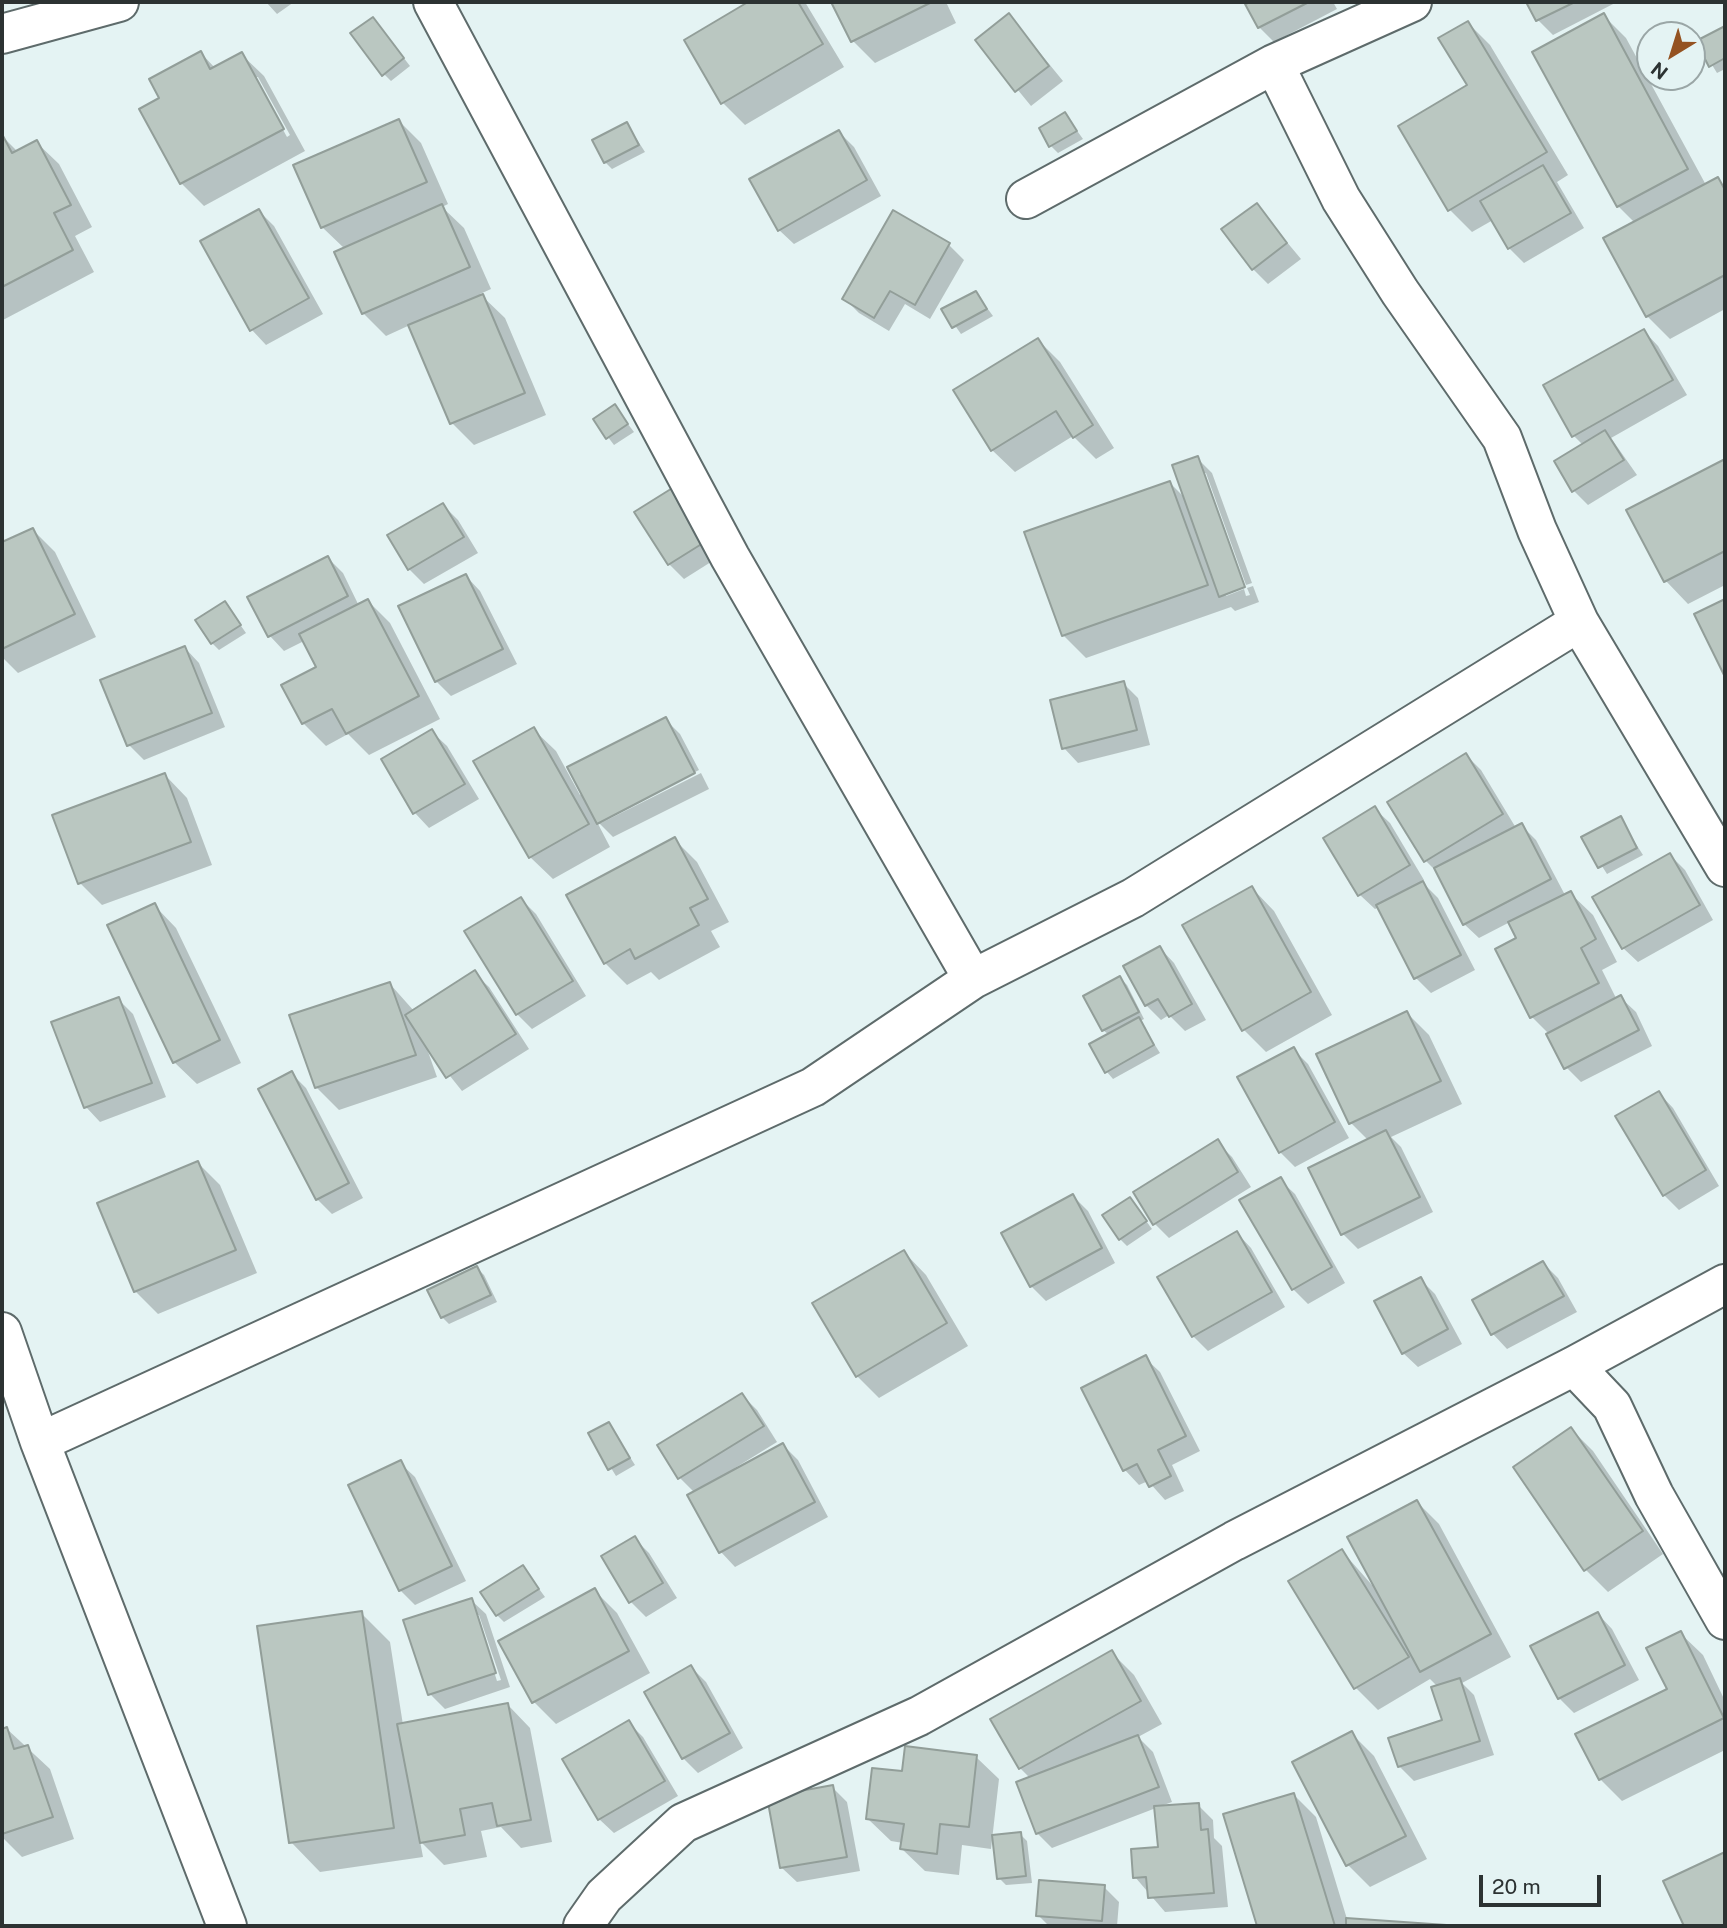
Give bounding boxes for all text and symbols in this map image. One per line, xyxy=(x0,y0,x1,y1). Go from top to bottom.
north arrow xyxy=(1636,21,1706,91)
text: N xyxy=(1647,58,1672,84)
scale bar xyxy=(1482,1862,1604,1906)
text: 20 m xyxy=(1492,1874,1541,1899)

